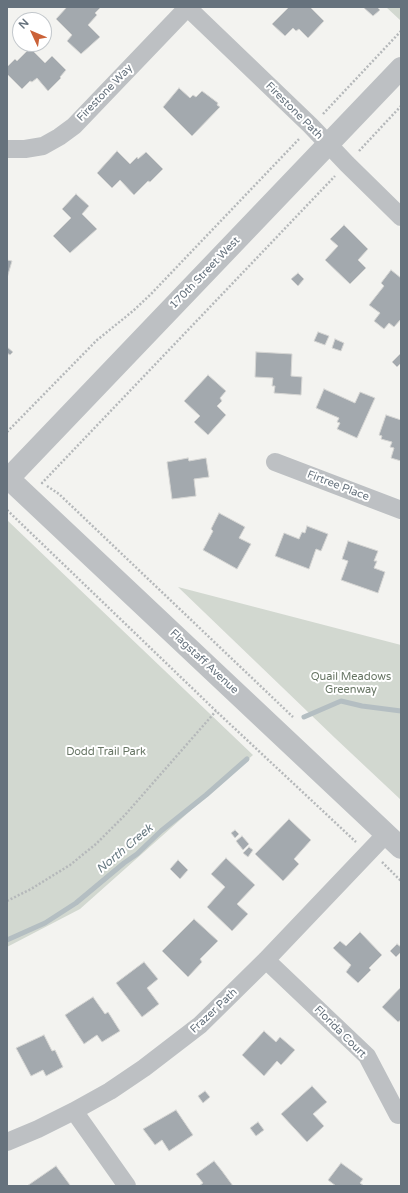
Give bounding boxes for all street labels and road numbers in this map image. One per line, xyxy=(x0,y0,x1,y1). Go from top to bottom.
street label: Firestone Way xyxy=(75,62,135,124)
street label: Firestone Path xyxy=(263,80,325,142)
street label: 170th Street West xyxy=(167,234,243,312)
street label: Firtree Place xyxy=(305,468,371,504)
street label: Flagstaff Avenue xyxy=(167,627,241,697)
street label: Frazer Path xyxy=(188,986,240,1036)
street label: Florida Court xyxy=(311,1003,369,1061)

